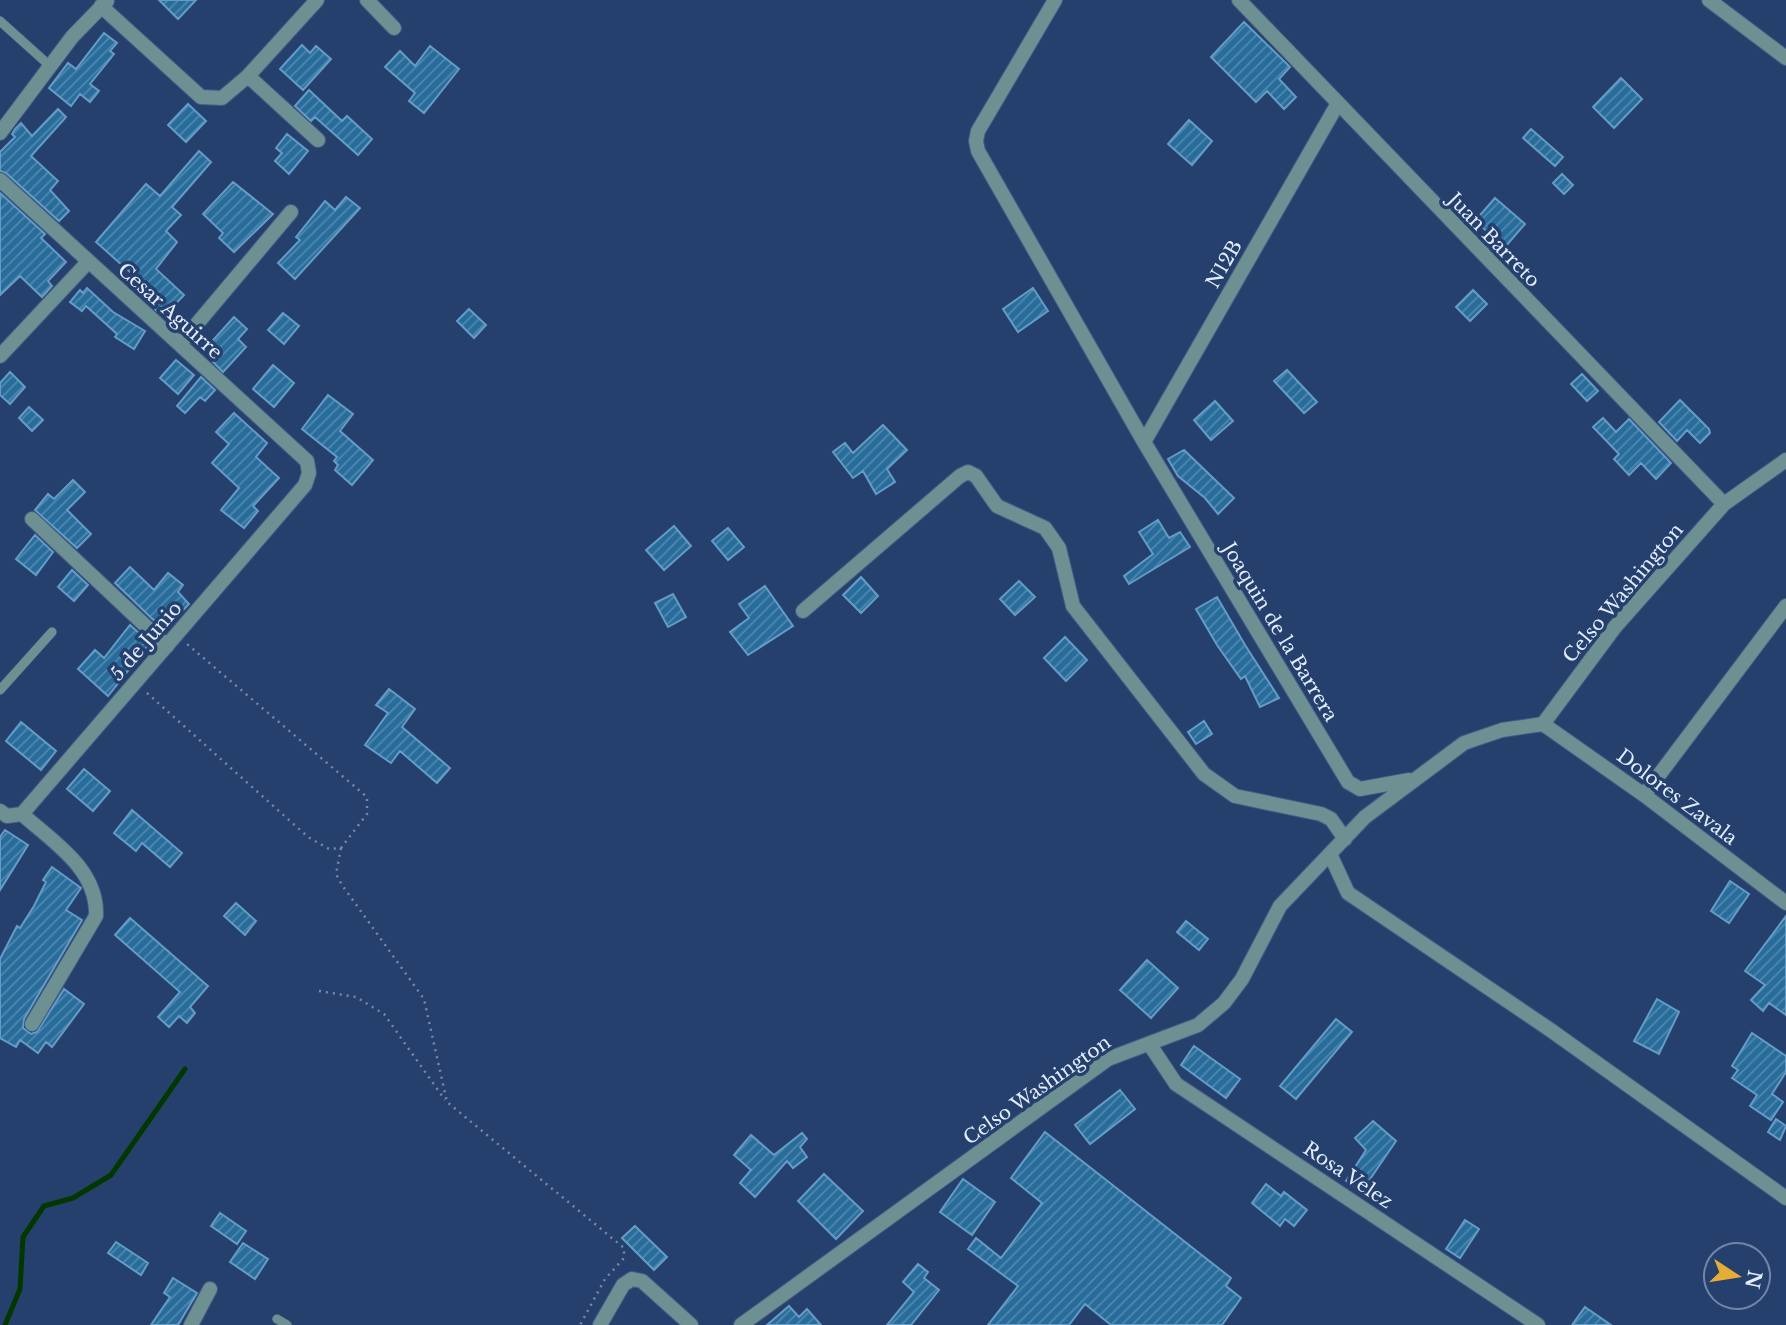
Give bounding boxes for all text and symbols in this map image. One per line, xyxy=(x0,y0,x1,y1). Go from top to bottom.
street label: Juan Barreto xyxy=(1441,186,1545,292)
street label: N12B xyxy=(1201,236,1247,292)
street label: Cesar Aguirre xyxy=(113,258,227,364)
street label: Celso Washington xyxy=(1558,519,1688,667)
street label: Joaquin de la Barrera xyxy=(1216,536,1343,726)
street label: 5 de Junio xyxy=(105,597,187,685)
street label: Dolores Zavala xyxy=(1612,744,1742,850)
street label: Celso Washington xyxy=(959,1031,1115,1149)
street label: Rosa Velez xyxy=(1299,1137,1397,1213)
north arrow xyxy=(1702,1241,1772,1311)
text: N xyxy=(1740,1268,1766,1291)

